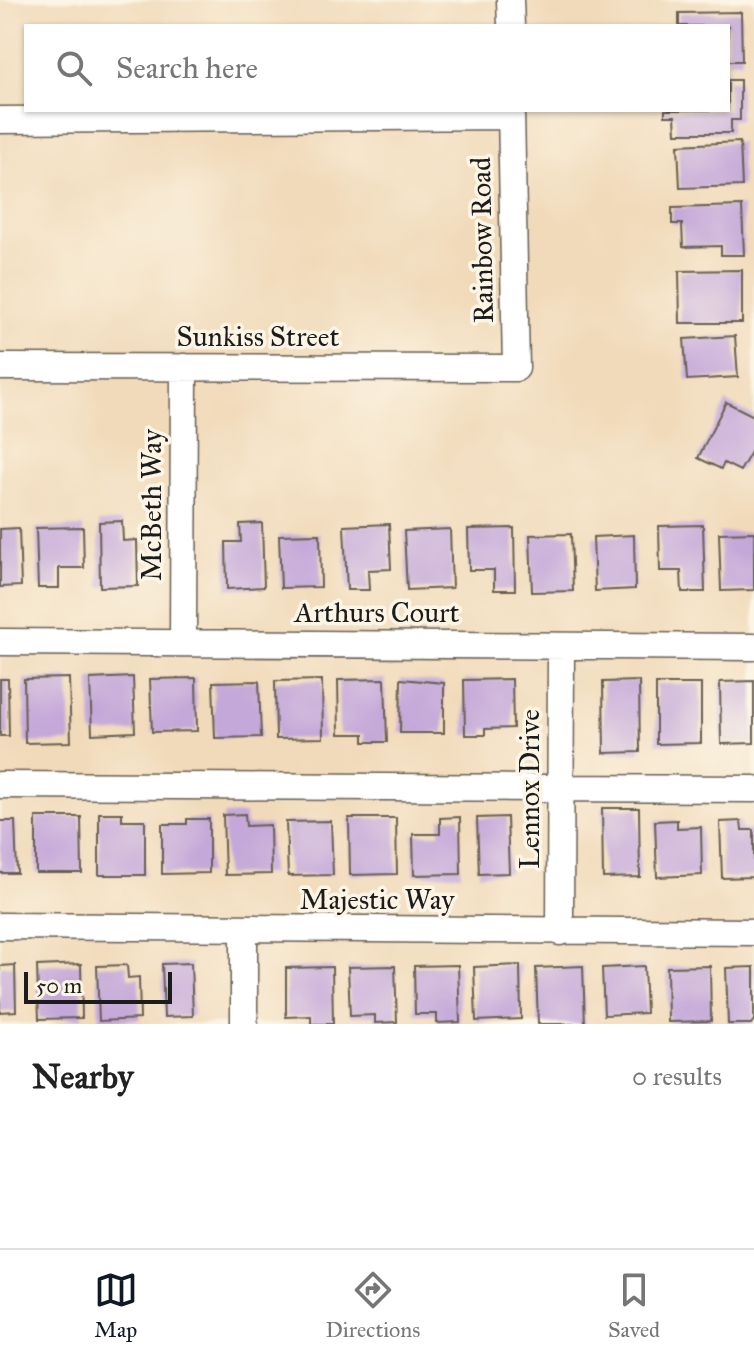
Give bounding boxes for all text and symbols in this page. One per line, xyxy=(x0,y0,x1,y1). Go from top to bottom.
search box xyxy=(24,24,730,112)
icon: search xyxy=(52,46,96,90)
text: Search here xyxy=(116,50,258,86)
street label: Rainbow Road xyxy=(463,157,501,323)
street label: Sunkiss Street xyxy=(177,319,340,354)
street label: McBeth Way xyxy=(134,428,169,581)
street label: Arthurs Court xyxy=(293,595,460,630)
street label: Lennox Drive xyxy=(512,709,547,869)
street label: Majestic Way xyxy=(300,882,455,917)
scale bar xyxy=(24,968,172,1004)
text: 50 m xyxy=(36,972,82,999)
text: Nearby xyxy=(32,1056,134,1097)
text: 0 results xyxy=(632,1060,722,1092)
tab: Map xyxy=(94,1268,138,1343)
tab: Directions xyxy=(325,1268,420,1343)
tab: Saved xyxy=(608,1268,660,1343)

